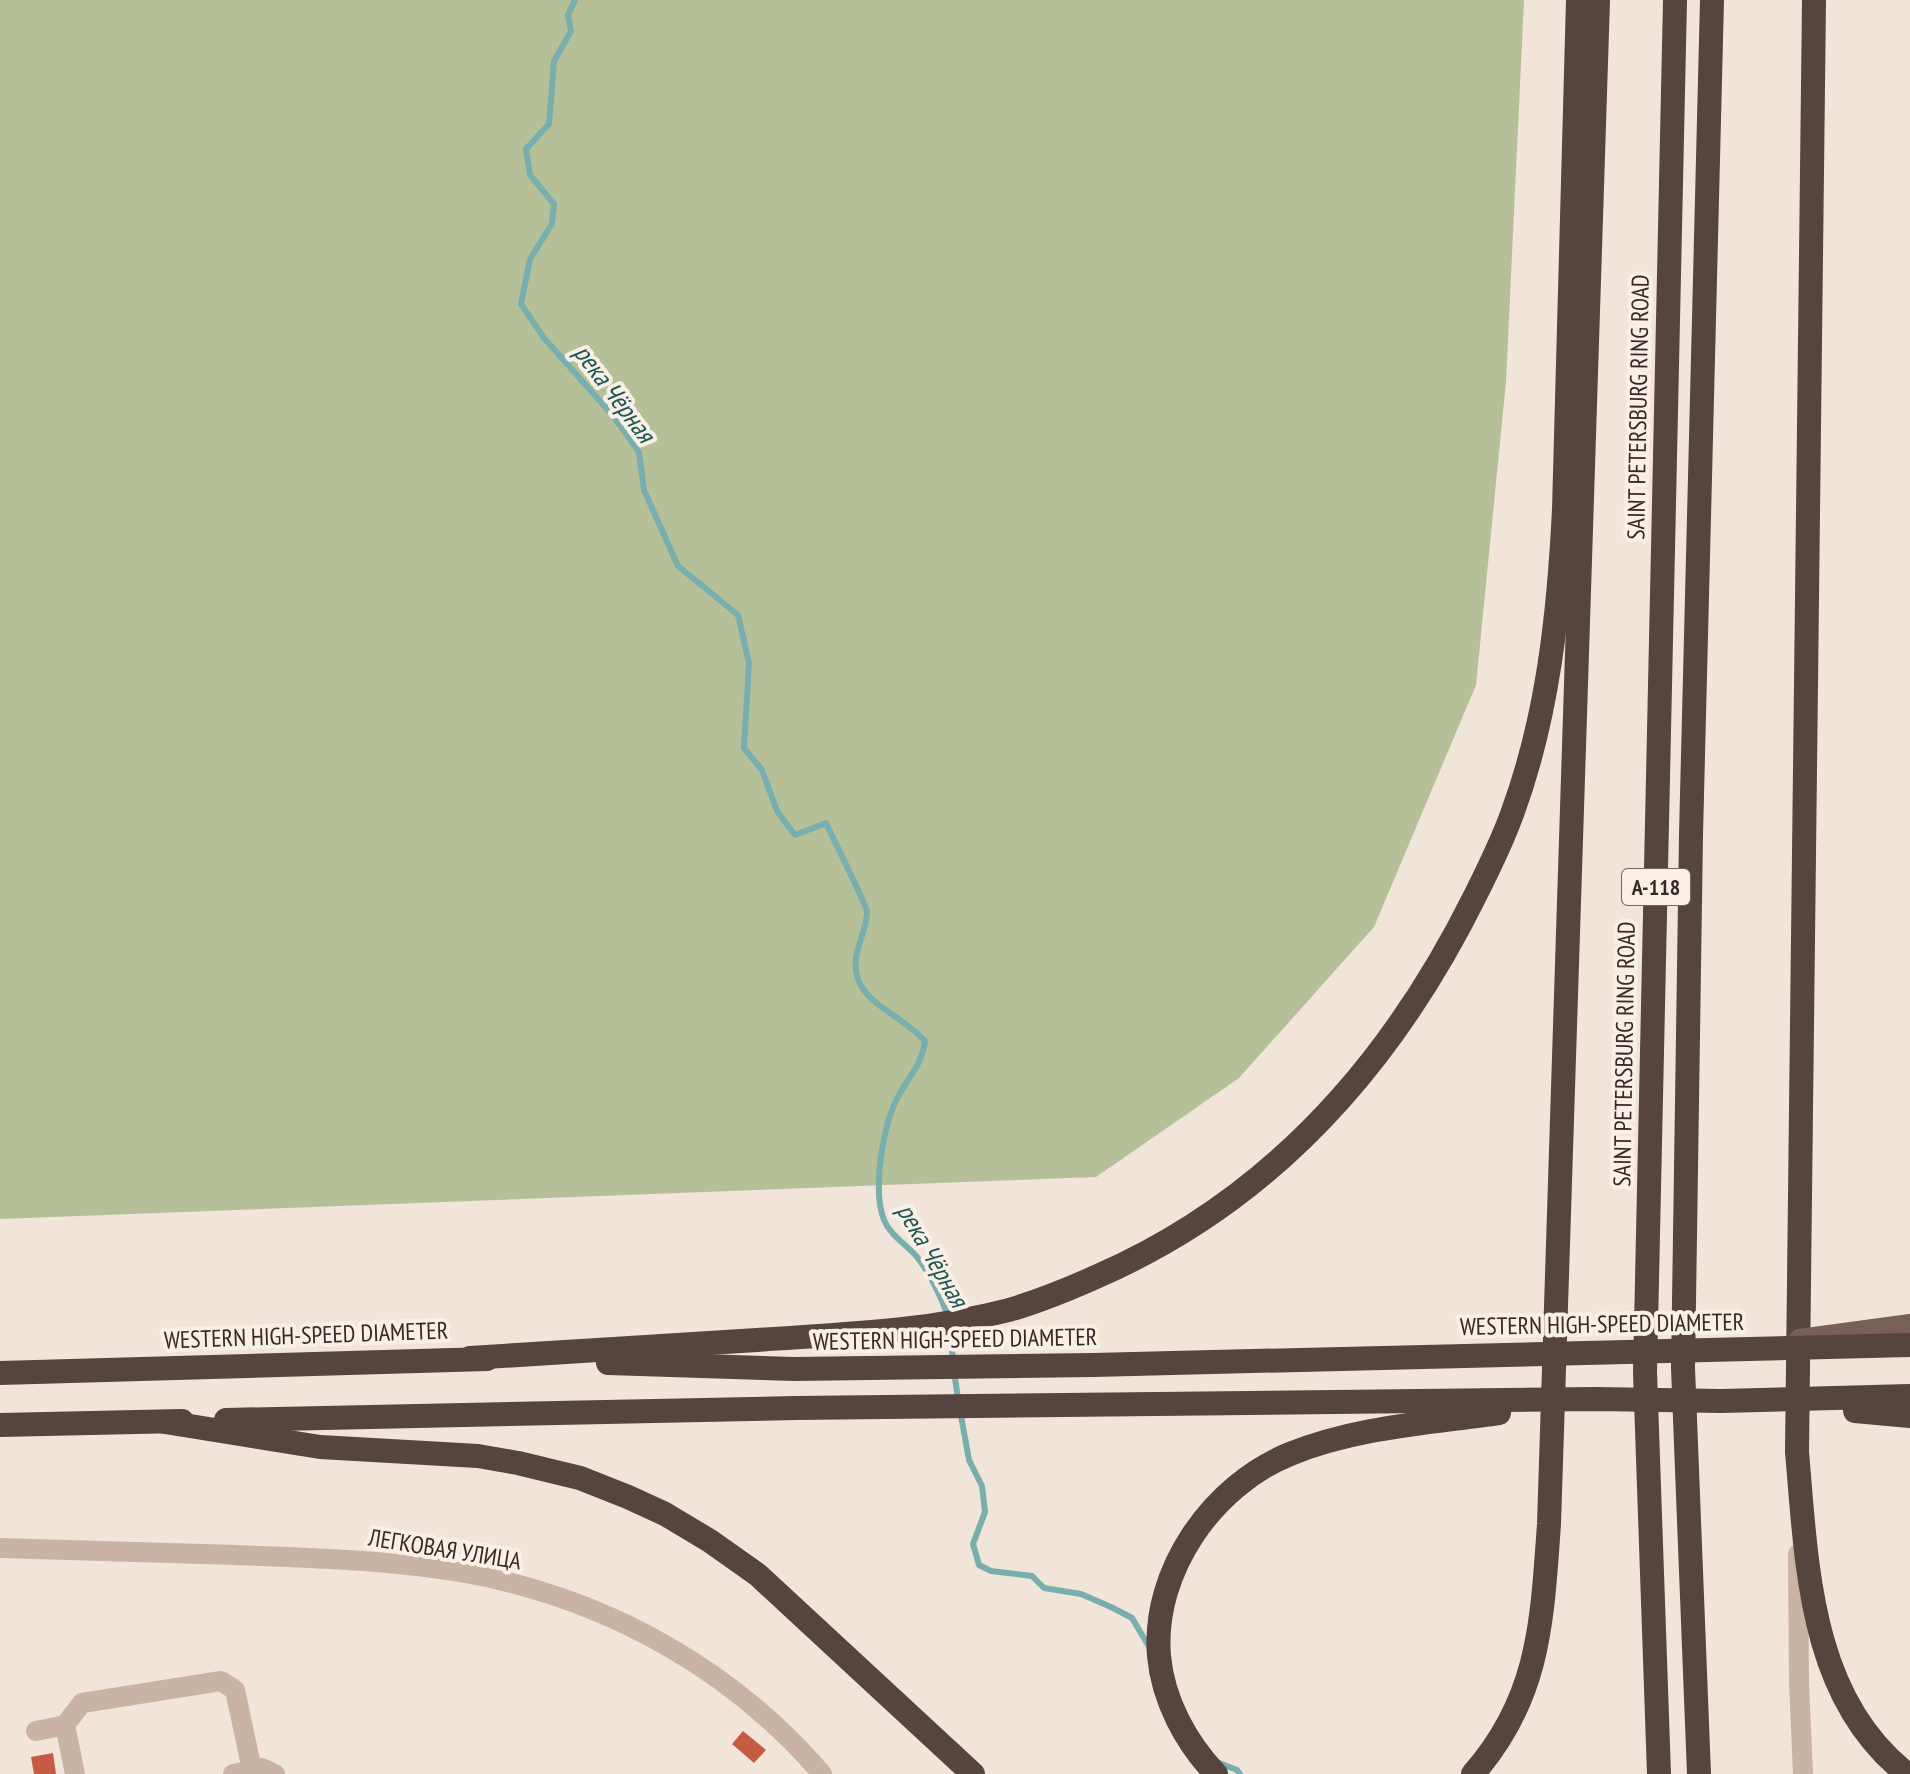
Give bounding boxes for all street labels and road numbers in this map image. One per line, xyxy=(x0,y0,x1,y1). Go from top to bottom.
street label: SAINT PETERSBURG RING ROAD xyxy=(1620,274,1656,540)
road number: А-118 xyxy=(1622,869,1690,905)
street label: SAINT PETERSBURG RING ROAD xyxy=(1606,921,1642,1187)
street label: WESTERN HIGH-SPEED DIAMETER xyxy=(1460,1306,1744,1342)
street label: WESTERN HIGH-SPEED DIAMETER xyxy=(163,1315,449,1355)
street label: WESTERN HIGH-SPEED DIAMETER xyxy=(813,1321,1097,1357)
street label: ЛЕГКОВАЯ УЛИЦА xyxy=(366,1521,524,1576)

